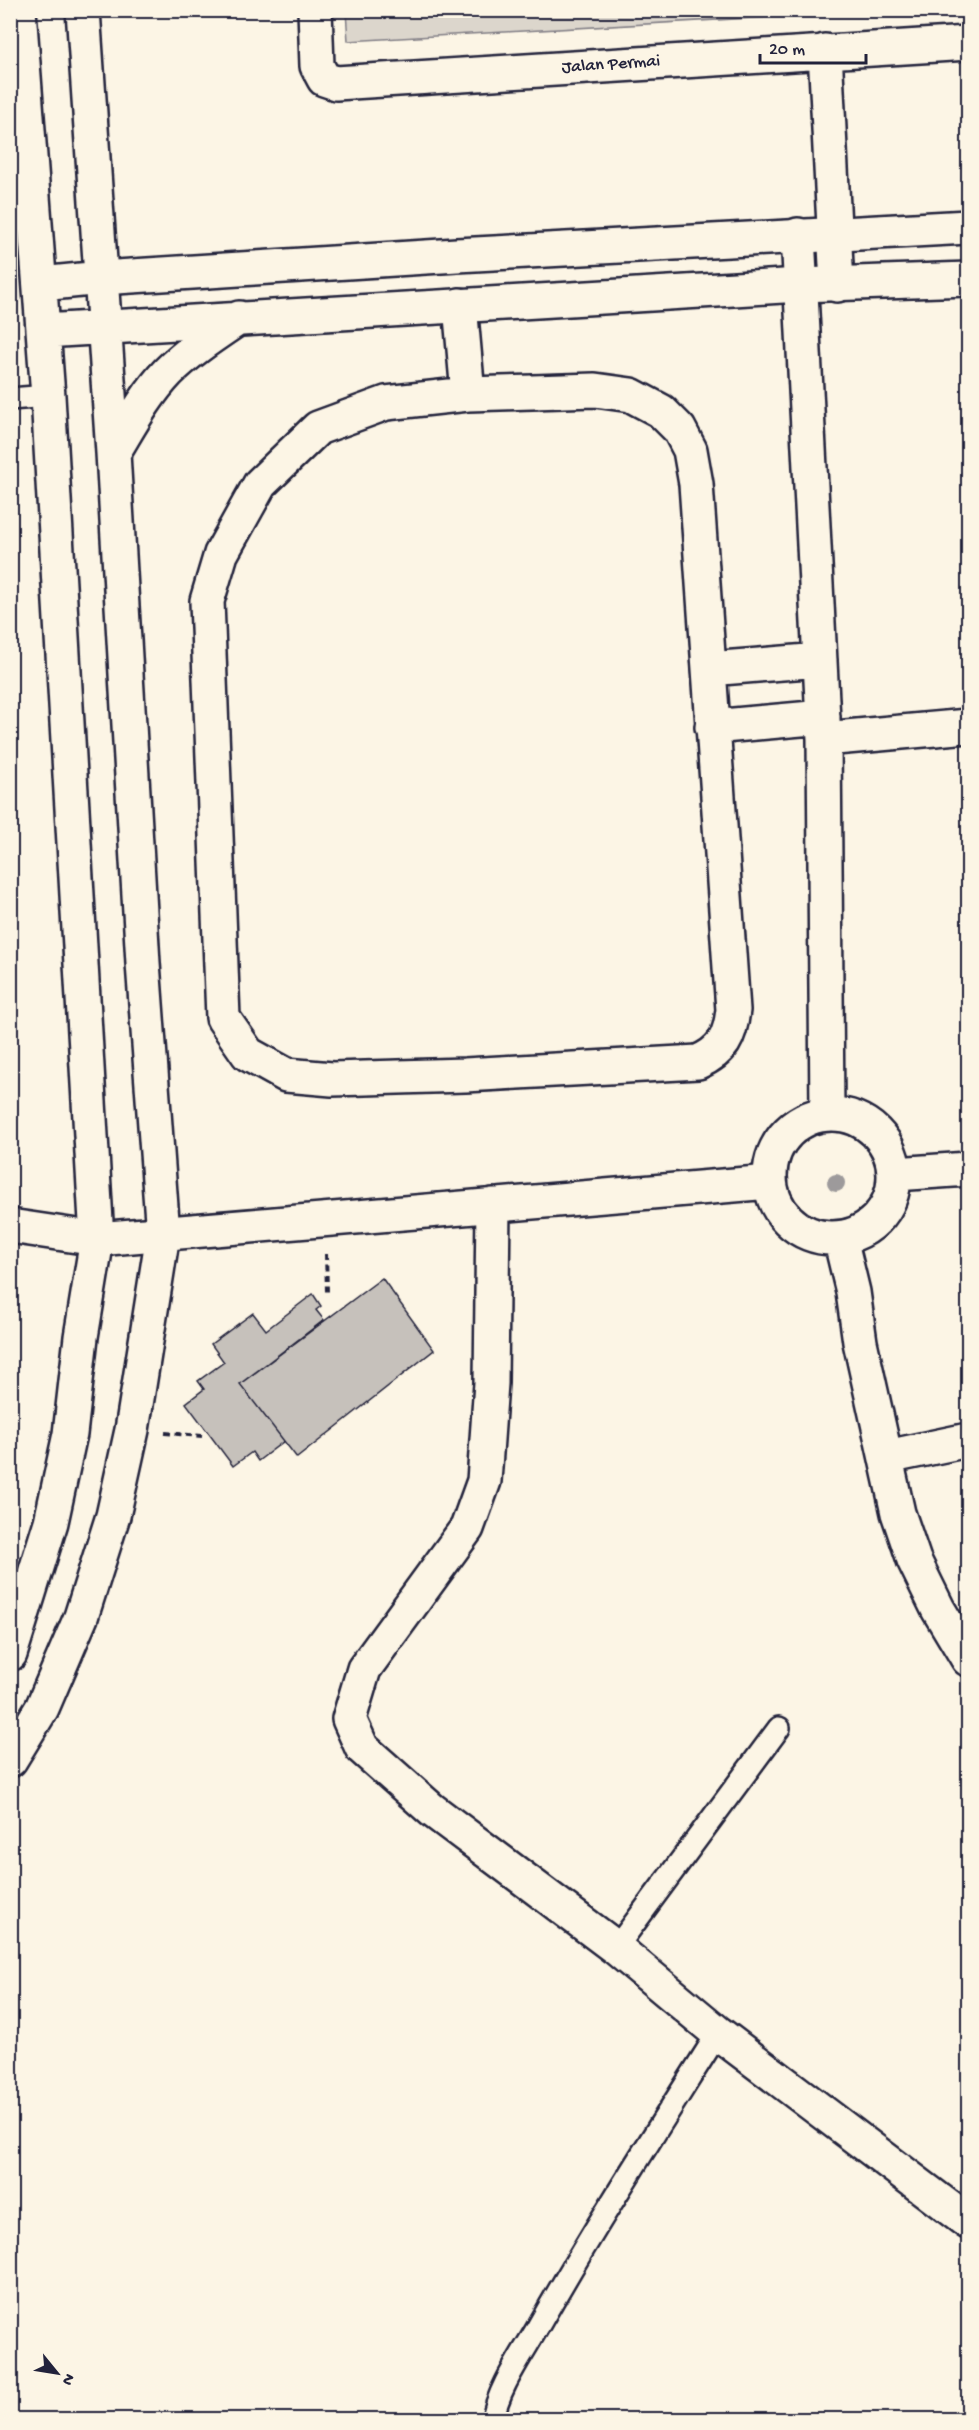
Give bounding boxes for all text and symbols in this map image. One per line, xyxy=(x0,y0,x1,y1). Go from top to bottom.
scale bar xyxy=(760,27,866,65)
text: 20 m xyxy=(769,40,805,61)
street label: Jalan Permai xyxy=(561,51,661,79)
north arrow xyxy=(27,2343,87,2403)
text: N xyxy=(56,2369,78,2388)

